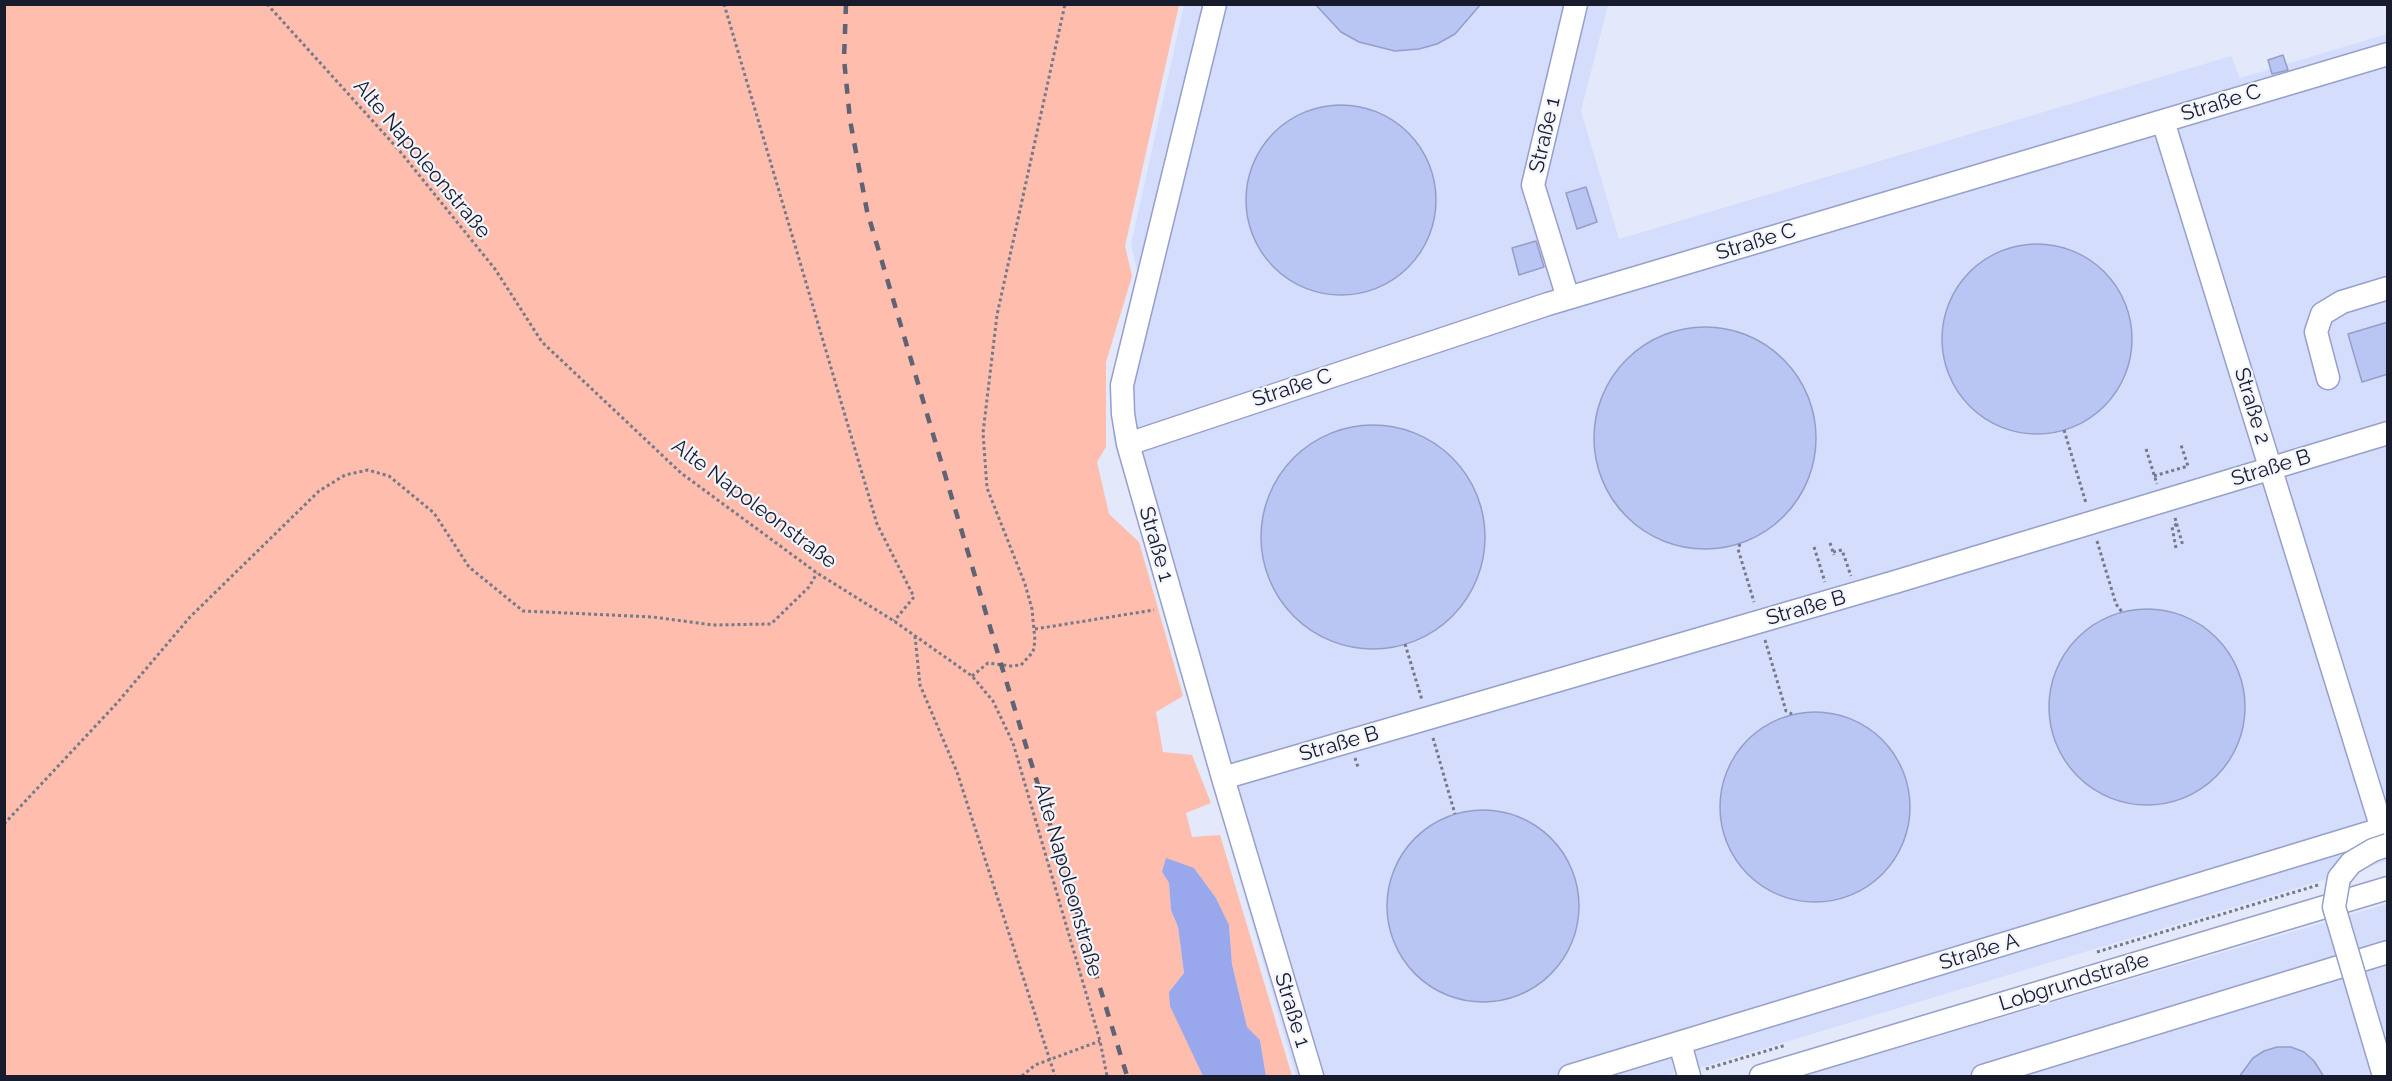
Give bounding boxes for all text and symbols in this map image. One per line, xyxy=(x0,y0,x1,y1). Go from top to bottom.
street label: Alte Napoleonstraße xyxy=(348,74,496,244)
street label: Straße C xyxy=(2178,79,2264,127)
street label: Straße 1 xyxy=(1524,95,1566,175)
street label: Straße C xyxy=(1713,218,1799,266)
street label: Straße C xyxy=(1249,363,1335,413)
street label: Straße 2 xyxy=(2228,365,2276,447)
street label: Alte Napoleonstraße xyxy=(667,434,841,574)
street label: Straße B xyxy=(2228,444,2314,492)
street label: Straße 1 xyxy=(1133,504,1179,584)
street label: Straße B xyxy=(1763,585,1849,631)
street label: Straße B xyxy=(1296,721,1382,767)
street label: Alte Napoleonstraße xyxy=(1028,780,1108,980)
street label: Straße A xyxy=(1936,928,2022,976)
street label: Lobgrundstraße xyxy=(1996,947,2152,1017)
street label: Straße 1 xyxy=(1269,970,1315,1050)

